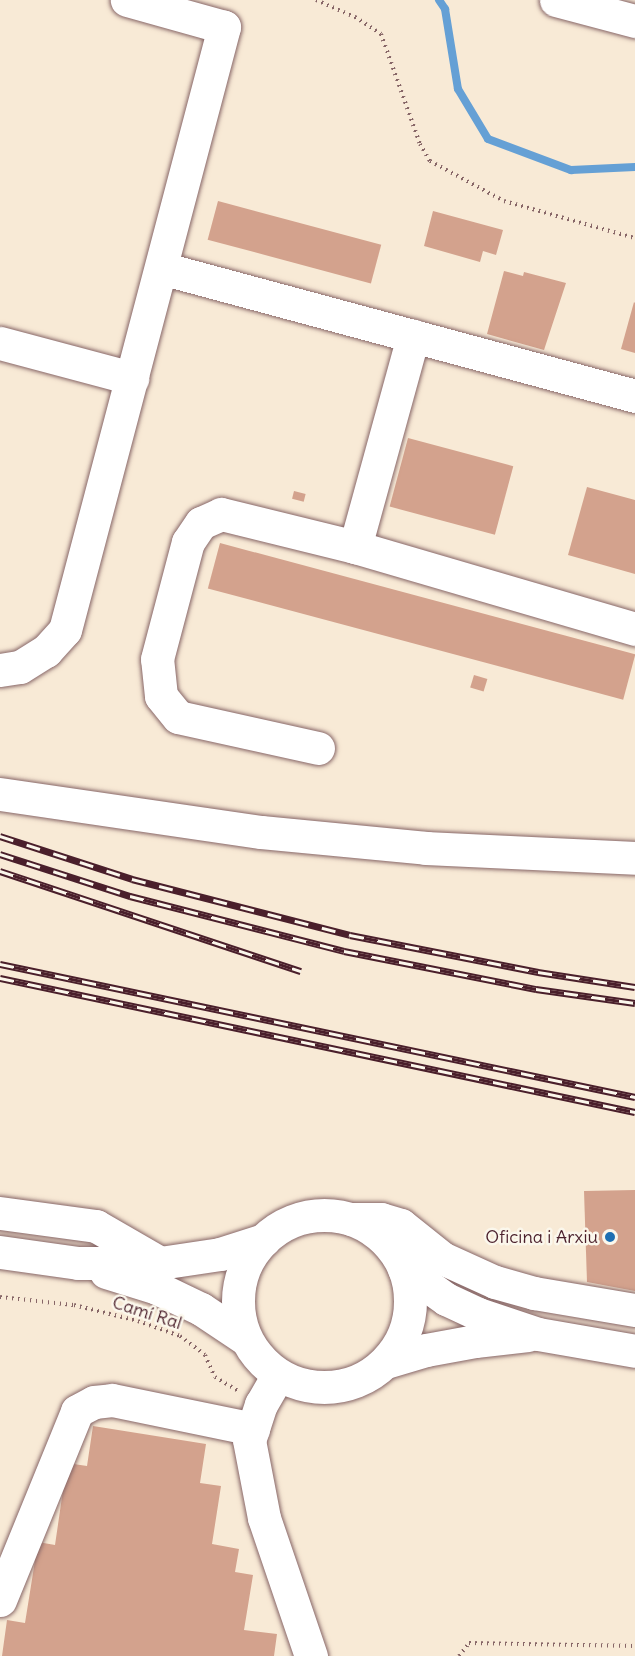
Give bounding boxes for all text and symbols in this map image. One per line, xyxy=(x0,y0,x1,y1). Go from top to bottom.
place label: Oficina i Arxiu xyxy=(485,1226,598,1248)
marker: Oficina i Arxiu xyxy=(603,1230,617,1244)
street label: Camí Ral xyxy=(110,1292,184,1334)

